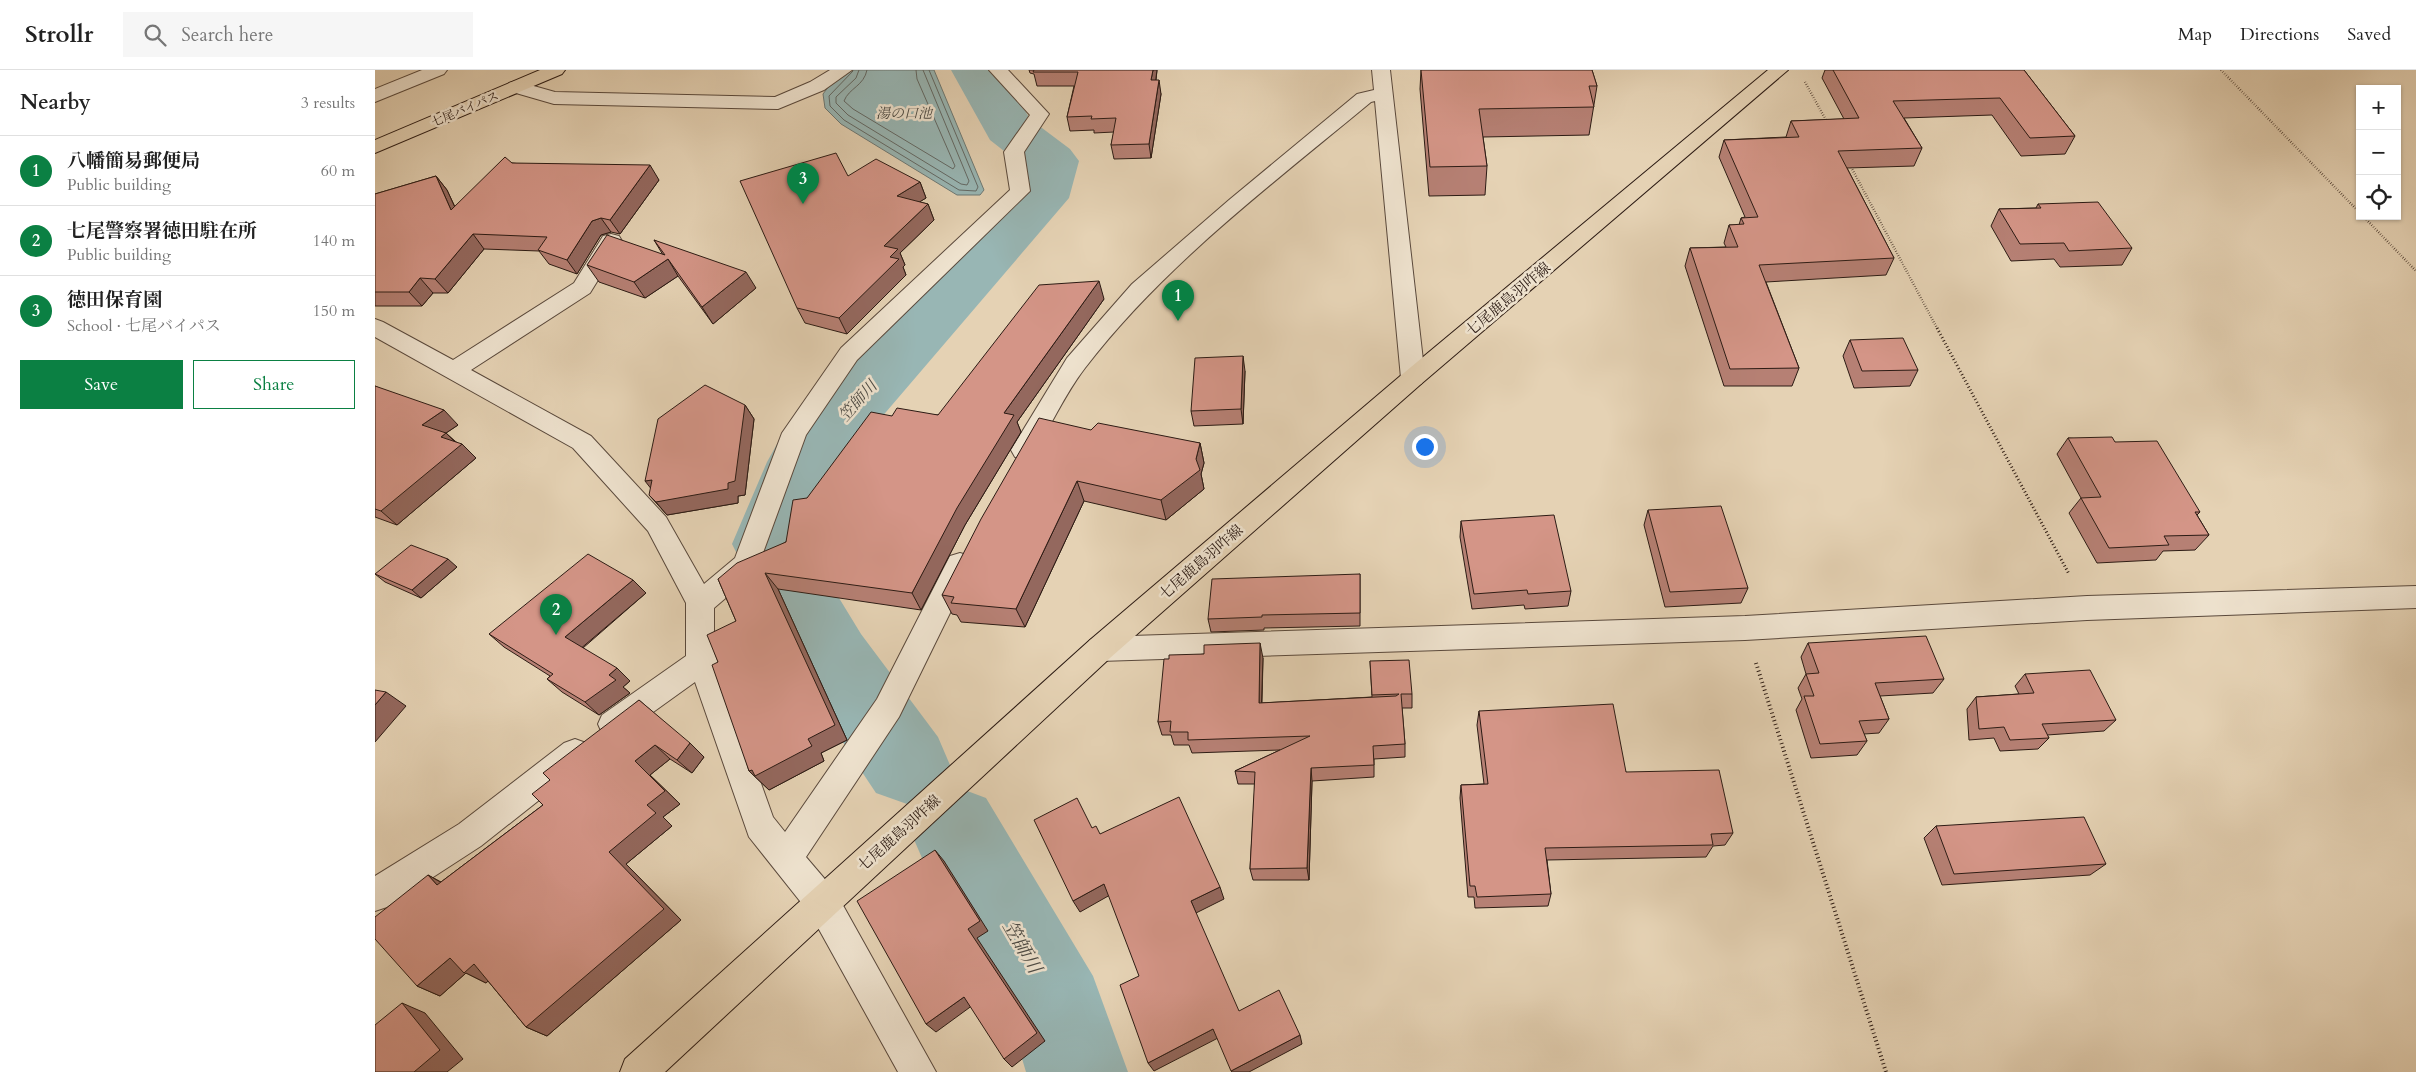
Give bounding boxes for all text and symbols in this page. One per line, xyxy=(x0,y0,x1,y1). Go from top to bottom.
search box xyxy=(123,12,473,57)
text: Strollr xyxy=(25,18,93,51)
icon: search xyxy=(141,21,169,49)
text: Search here xyxy=(181,22,273,48)
text: Map xyxy=(2178,22,2212,47)
text: Directions xyxy=(2240,22,2319,47)
text: Saved xyxy=(2347,22,2391,47)
map controls xyxy=(2356,85,2401,220)
button: + xyxy=(2356,85,2401,130)
text: Nearby xyxy=(20,88,91,117)
street label: 七尾バイパス xyxy=(429,88,501,130)
text: 3 results xyxy=(301,92,355,114)
water label: 湯の口池 xyxy=(876,104,934,123)
button: − xyxy=(2356,130,2401,175)
text: 八幡簡易郵便局 xyxy=(67,148,200,174)
text: 1 xyxy=(32,160,40,182)
text: 60 m xyxy=(321,160,355,182)
pin: 3 xyxy=(787,163,819,204)
text: Public building xyxy=(67,174,171,196)
button: locate xyxy=(2356,175,2401,220)
text: 七尾警察署徳田駐在所 xyxy=(67,218,257,244)
text: 2 xyxy=(32,230,40,252)
text: 140 m xyxy=(313,230,355,252)
text: Public building xyxy=(67,244,171,266)
street label: 七尾鹿島羽咋線 xyxy=(1461,258,1555,340)
pin: 1 xyxy=(1162,280,1194,321)
text: 徳田保育園 xyxy=(67,287,162,313)
text: 3 xyxy=(32,300,40,322)
text: 150 m xyxy=(313,300,355,322)
text: School · 七尾バイパス xyxy=(67,315,221,337)
button: Save xyxy=(20,360,183,409)
button: Share xyxy=(193,360,355,409)
water label: 笠師川 xyxy=(834,374,884,426)
your location xyxy=(1412,434,1438,460)
street label: 七尾鹿島羽咋線 xyxy=(1155,520,1247,604)
pin: 2 xyxy=(540,594,572,635)
street label: 七尾鹿島羽咋線 xyxy=(853,790,945,876)
water label: 笠師川 xyxy=(996,916,1049,980)

